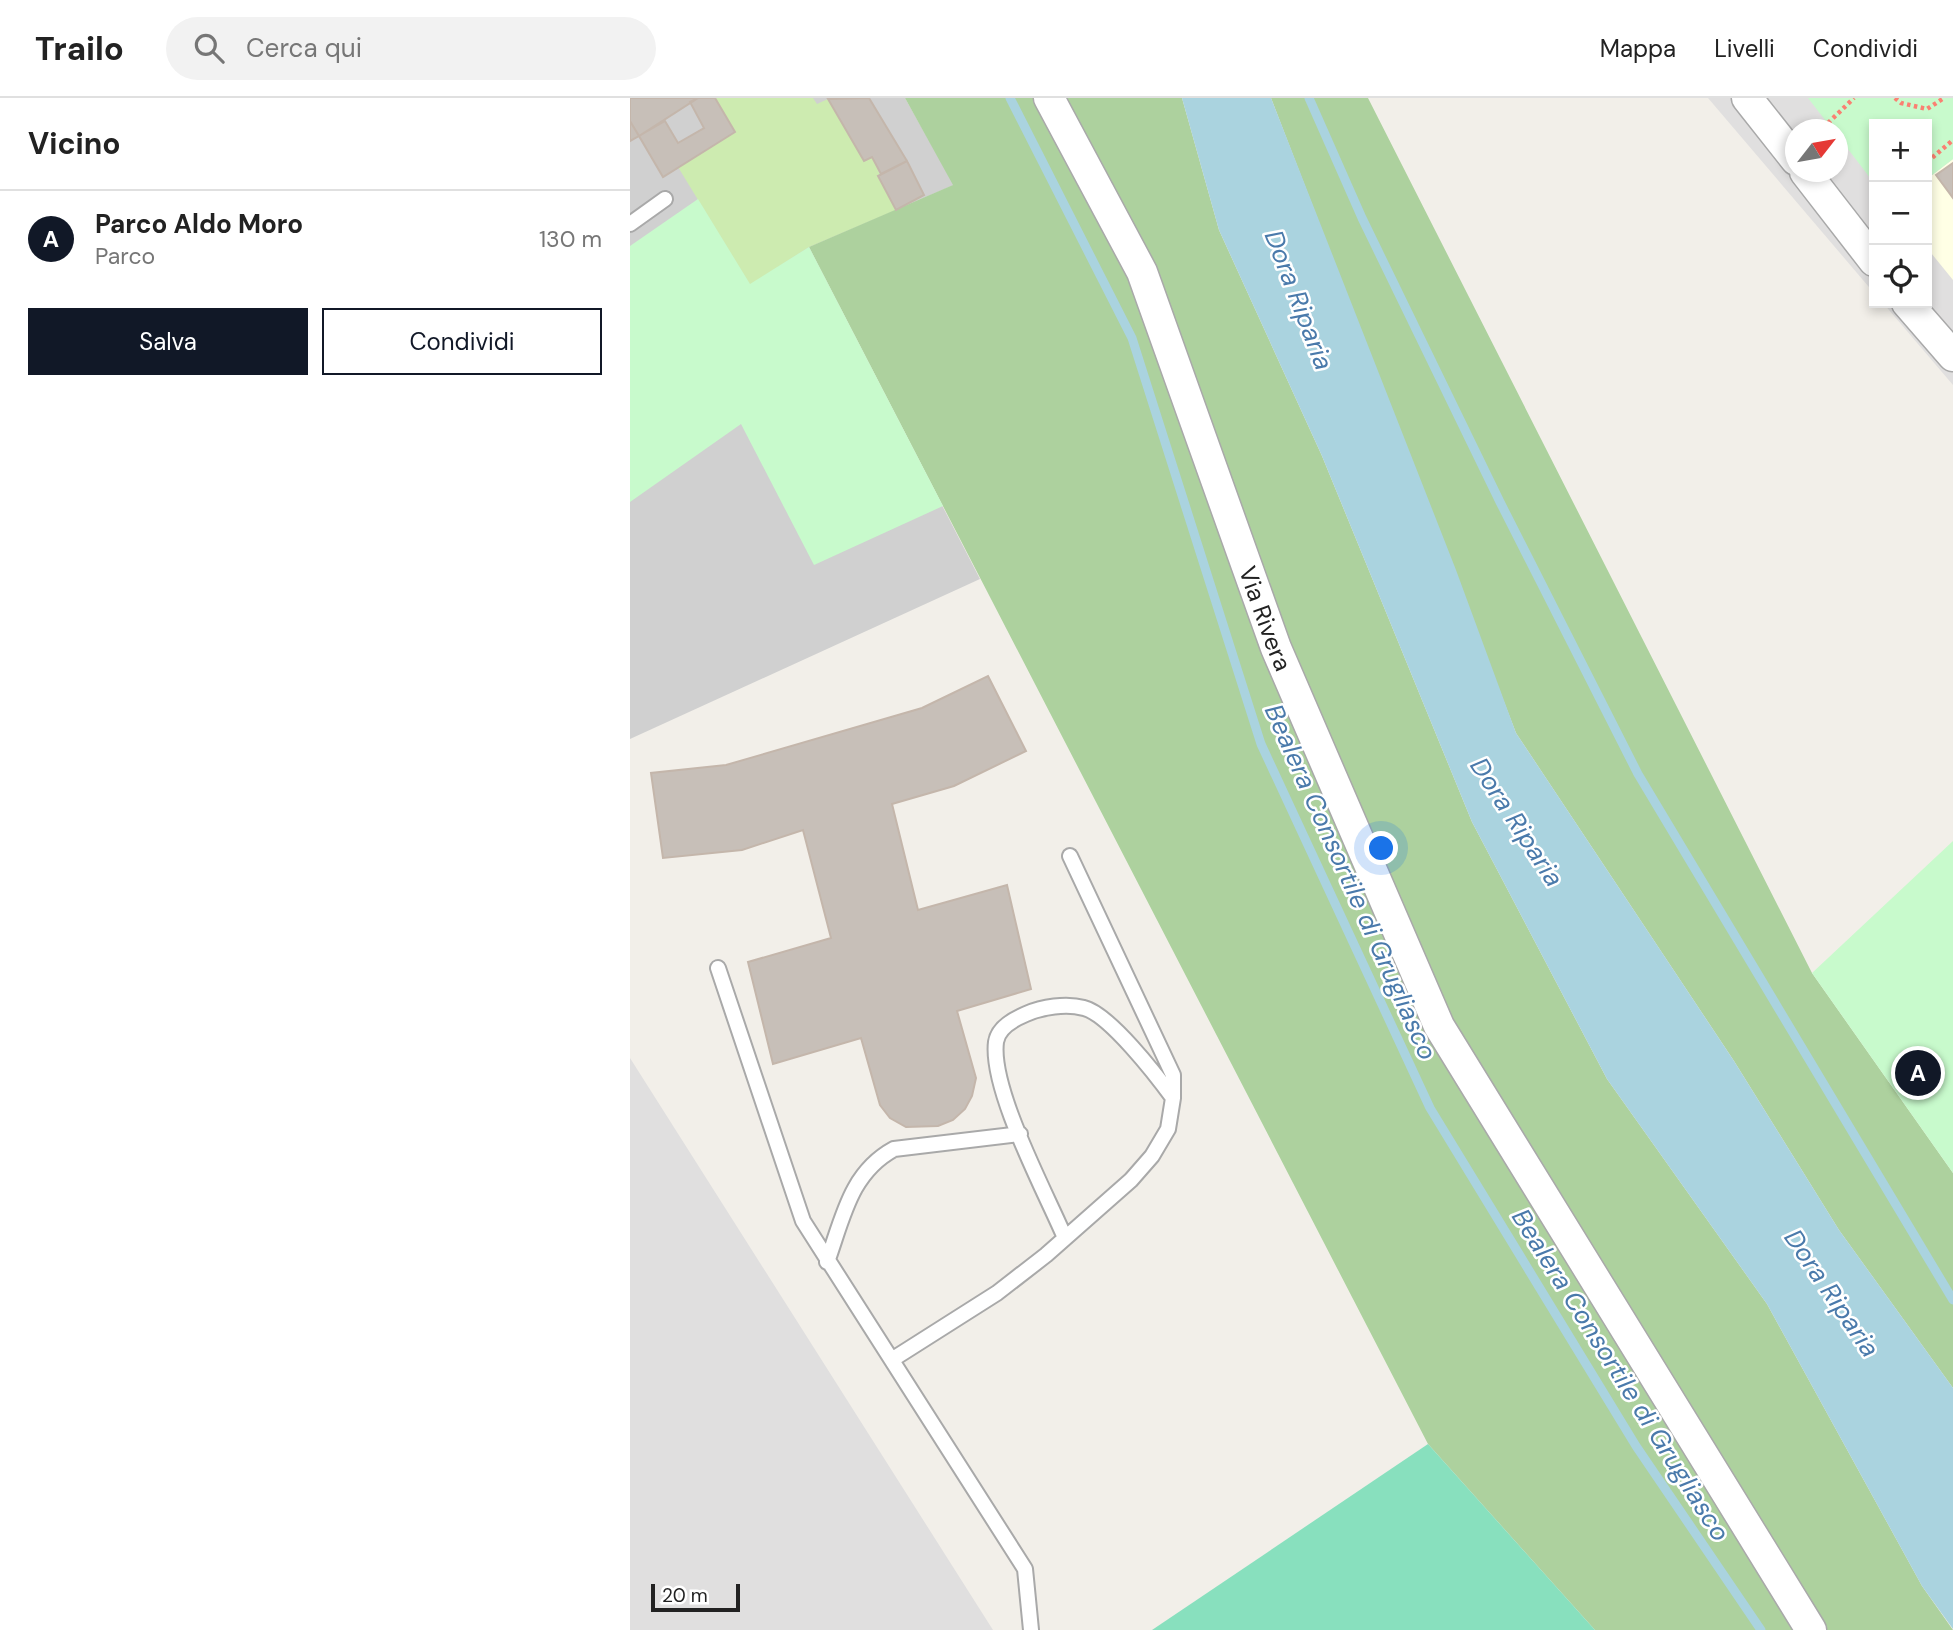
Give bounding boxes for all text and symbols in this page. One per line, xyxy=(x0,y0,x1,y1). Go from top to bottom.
search box xyxy=(166,17,656,80)
text: Trailo xyxy=(35,27,124,70)
icon: search xyxy=(190,29,228,67)
text: Cerca qui xyxy=(246,31,362,65)
text: Mappa xyxy=(1600,33,1676,64)
text: Livelli xyxy=(1714,33,1775,64)
text: Condividi xyxy=(1813,33,1918,64)
north arrow xyxy=(1785,119,1848,182)
map controls xyxy=(1869,119,1932,308)
button: + xyxy=(1869,119,1932,182)
text: Vicino xyxy=(28,124,121,163)
button: − xyxy=(1869,182,1932,245)
text: Parco Aldo Moro xyxy=(95,207,303,241)
text: A xyxy=(43,224,59,254)
text: 130 m xyxy=(539,224,602,254)
water label: Dora Riparia xyxy=(1257,225,1341,375)
text: Parco xyxy=(95,241,155,271)
button: locate xyxy=(1869,245,1932,308)
button: Salva xyxy=(28,308,308,375)
button: Condividi xyxy=(322,308,602,375)
street label: Via Rivera xyxy=(1233,562,1299,675)
water label: Bealera Consortile di Grugliasco xyxy=(1257,699,1445,1065)
water label: Dora Riparia xyxy=(1463,751,1571,893)
your location xyxy=(1364,831,1398,865)
pin: A xyxy=(1895,1047,1941,1099)
water label: Bealera Consortile di Grugliasco xyxy=(1504,1202,1738,1548)
water label: Dora Riparia xyxy=(1777,1222,1887,1364)
scale bar xyxy=(651,1581,740,1613)
text: 20 m xyxy=(662,1583,708,1608)

